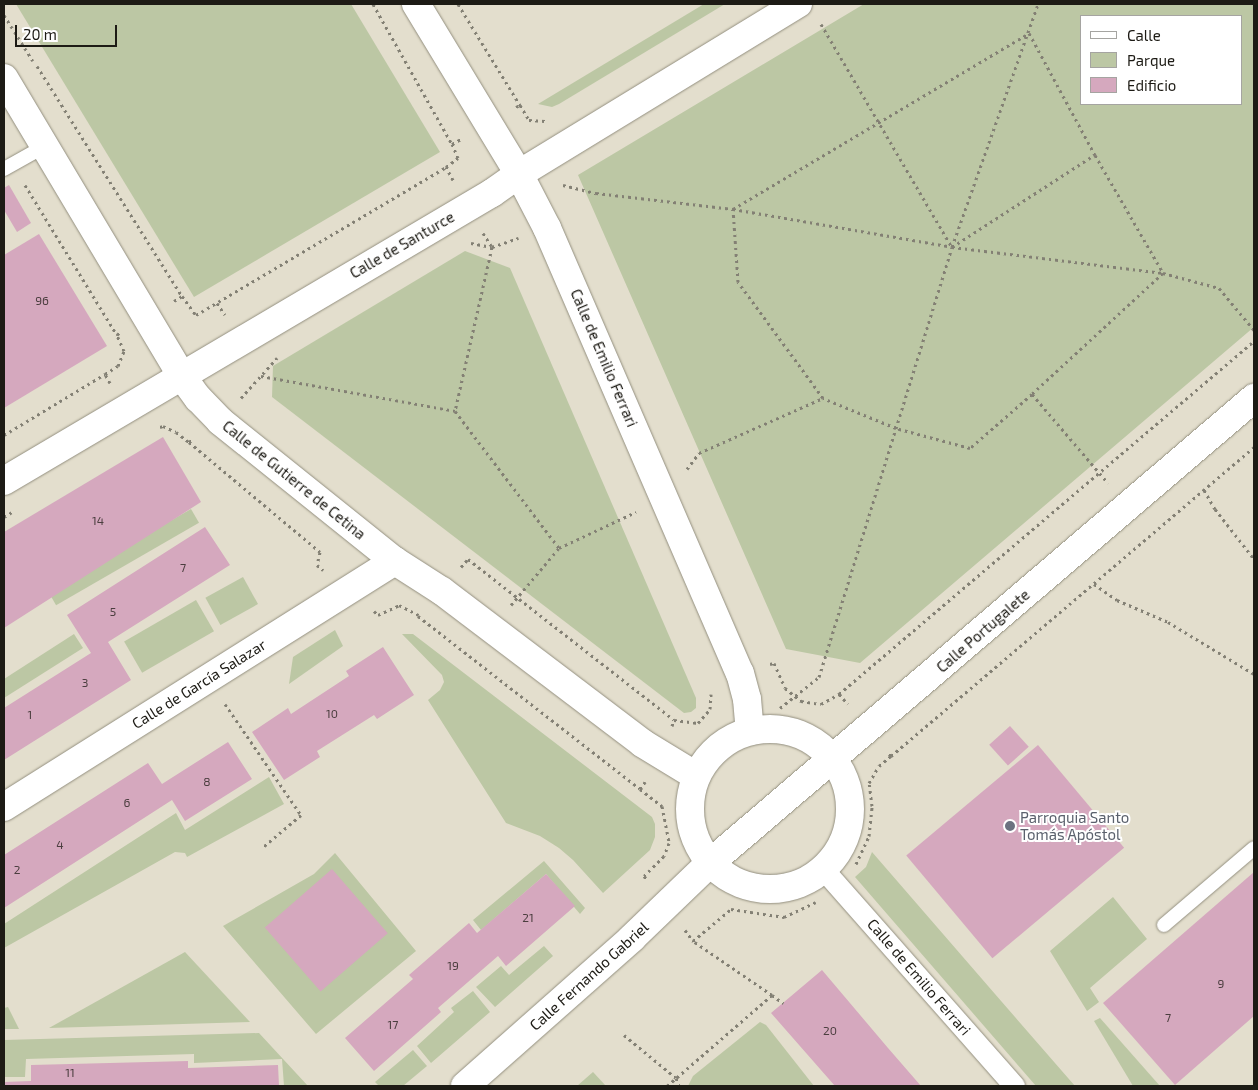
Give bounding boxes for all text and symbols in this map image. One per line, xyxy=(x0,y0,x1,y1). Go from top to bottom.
scale bar xyxy=(18,15,120,47)
legend xyxy=(1080,15,1243,105)
text: 20 m xyxy=(23,25,57,43)
text: Calle xyxy=(1127,26,1161,44)
text: Parque xyxy=(1127,51,1175,69)
text: Edificio xyxy=(1127,76,1176,94)
street label: Calle de Santurce xyxy=(346,208,458,282)
street label: Calle de Emilio Ferrari xyxy=(567,286,641,430)
house number: 96 xyxy=(35,294,49,308)
street label: Calle de Gutierre de Cetina xyxy=(219,417,369,543)
house number: 14 xyxy=(92,514,104,528)
house number: 7 xyxy=(180,561,186,575)
street label: Calle Portugalete xyxy=(933,586,1033,676)
house number: 5 xyxy=(110,605,116,619)
street label: Calle de García Salazar xyxy=(129,635,269,733)
house number: 3 xyxy=(82,676,88,690)
house number: 10 xyxy=(326,707,338,721)
house number: 1 xyxy=(28,708,32,722)
house number: 8 xyxy=(203,775,211,789)
house number: 6 xyxy=(124,796,130,810)
place label: Parroquia Santo Tomás Apóstol xyxy=(1020,808,1129,843)
marker: Parroquia Santo Tomás Apóstol xyxy=(1004,820,1016,832)
house number: 4 xyxy=(56,838,64,852)
house number: 2 xyxy=(14,863,20,877)
house number: 21 xyxy=(522,911,534,925)
street label: Calle de Emilio Ferrari xyxy=(864,915,974,1039)
street label: Calle Fernando Gabriel xyxy=(526,918,652,1034)
house number: 19 xyxy=(447,959,459,973)
house number: 9 xyxy=(1218,977,1224,991)
house number: 7 xyxy=(1165,1011,1171,1025)
house number: 17 xyxy=(388,1018,398,1032)
house number: 20 xyxy=(823,1024,837,1038)
house number: 11 xyxy=(65,1066,75,1080)

